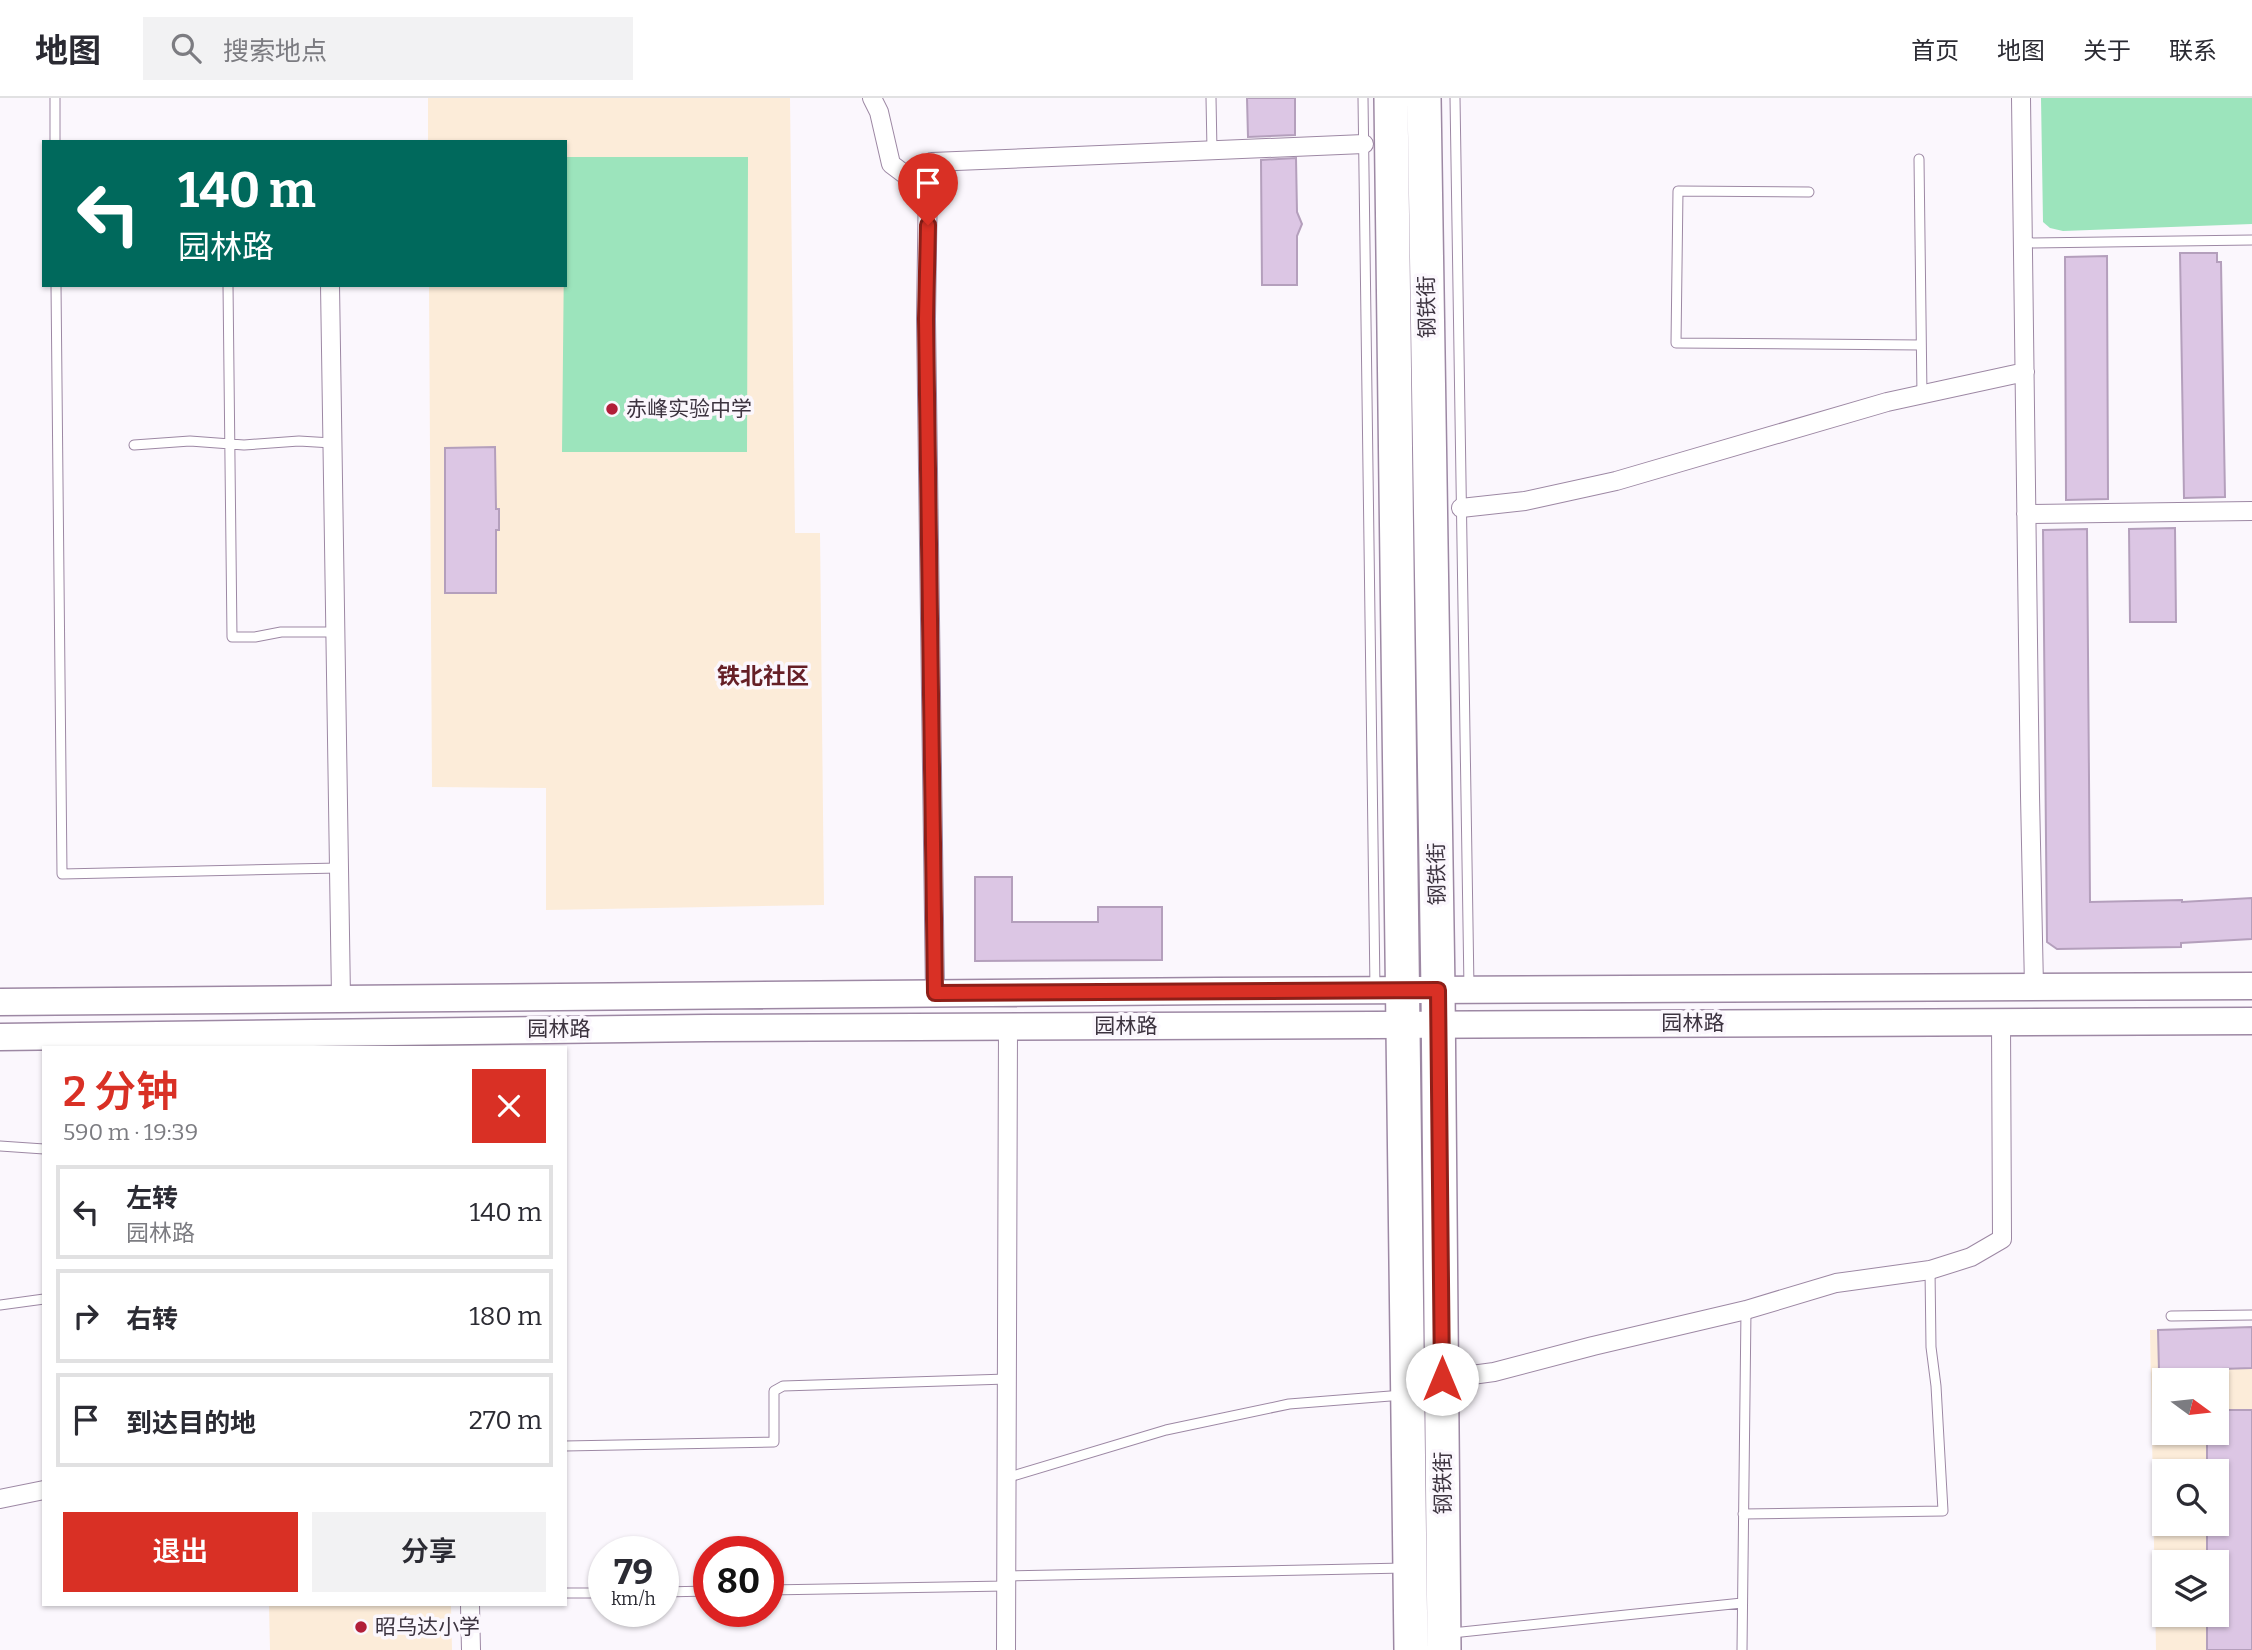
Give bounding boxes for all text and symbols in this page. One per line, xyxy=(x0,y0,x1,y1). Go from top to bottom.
search box xyxy=(143,17,633,80)
icon: search xyxy=(167,29,205,67)
text: 地图 xyxy=(35,31,101,71)
text: 搜索地点 xyxy=(223,36,327,67)
text: 首页 xyxy=(1911,37,1959,65)
text: 地图 xyxy=(1997,37,2045,65)
text: 关于 xyxy=(2083,37,2131,65)
text: 联系 xyxy=(2169,37,2217,65)
pin xyxy=(898,153,958,225)
text: 140 m xyxy=(178,161,316,220)
icon: arrive xyxy=(909,164,947,202)
icon: left xyxy=(63,168,154,259)
text: 园林路 xyxy=(178,228,274,266)
street label: 钢铁街 xyxy=(1413,275,1441,339)
place label: 赤峰实验中学 xyxy=(626,396,752,422)
marker: 赤峰实验中学 xyxy=(604,401,620,417)
district label: 铁北社区 xyxy=(717,662,809,690)
street label: 钢铁街 xyxy=(1423,842,1451,906)
street label: 园林路 xyxy=(1662,1010,1725,1036)
street label: 园林路 xyxy=(1095,1013,1158,1039)
street label: 园林路 xyxy=(528,1016,591,1042)
text: 2 分钟 xyxy=(63,1067,178,1117)
button: close xyxy=(472,1069,546,1143)
text: 590 m · 19:39 xyxy=(63,1118,198,1146)
text: 左转 xyxy=(126,1183,178,1214)
icon: left xyxy=(67,1193,105,1231)
text: 140 m xyxy=(470,1197,542,1228)
text: 园林路 xyxy=(126,1219,195,1247)
icon: right xyxy=(67,1297,105,1335)
text: 180 m xyxy=(469,1301,542,1332)
text: 右转 xyxy=(126,1304,178,1335)
position arrow xyxy=(1405,1342,1479,1416)
north arrow xyxy=(2152,1368,2230,1446)
map controls xyxy=(2152,1368,2229,1627)
icon: arrive xyxy=(67,1401,105,1439)
text: 270 m xyxy=(469,1405,542,1436)
text: 到达目的地 xyxy=(126,1408,256,1439)
street label: 钢铁街 xyxy=(1430,1452,1456,1515)
button: search xyxy=(2152,1459,2229,1536)
button: 退出 xyxy=(63,1512,298,1592)
button: 分享 xyxy=(312,1512,546,1592)
speed limit sign: 80 xyxy=(693,1536,784,1627)
button: layers xyxy=(2152,1550,2229,1627)
text: 79 xyxy=(614,1551,653,1593)
text: km/h xyxy=(611,1588,656,1610)
place label: 昭乌达小学 xyxy=(375,1614,480,1640)
marker: 昭乌达小学 xyxy=(353,1619,369,1635)

